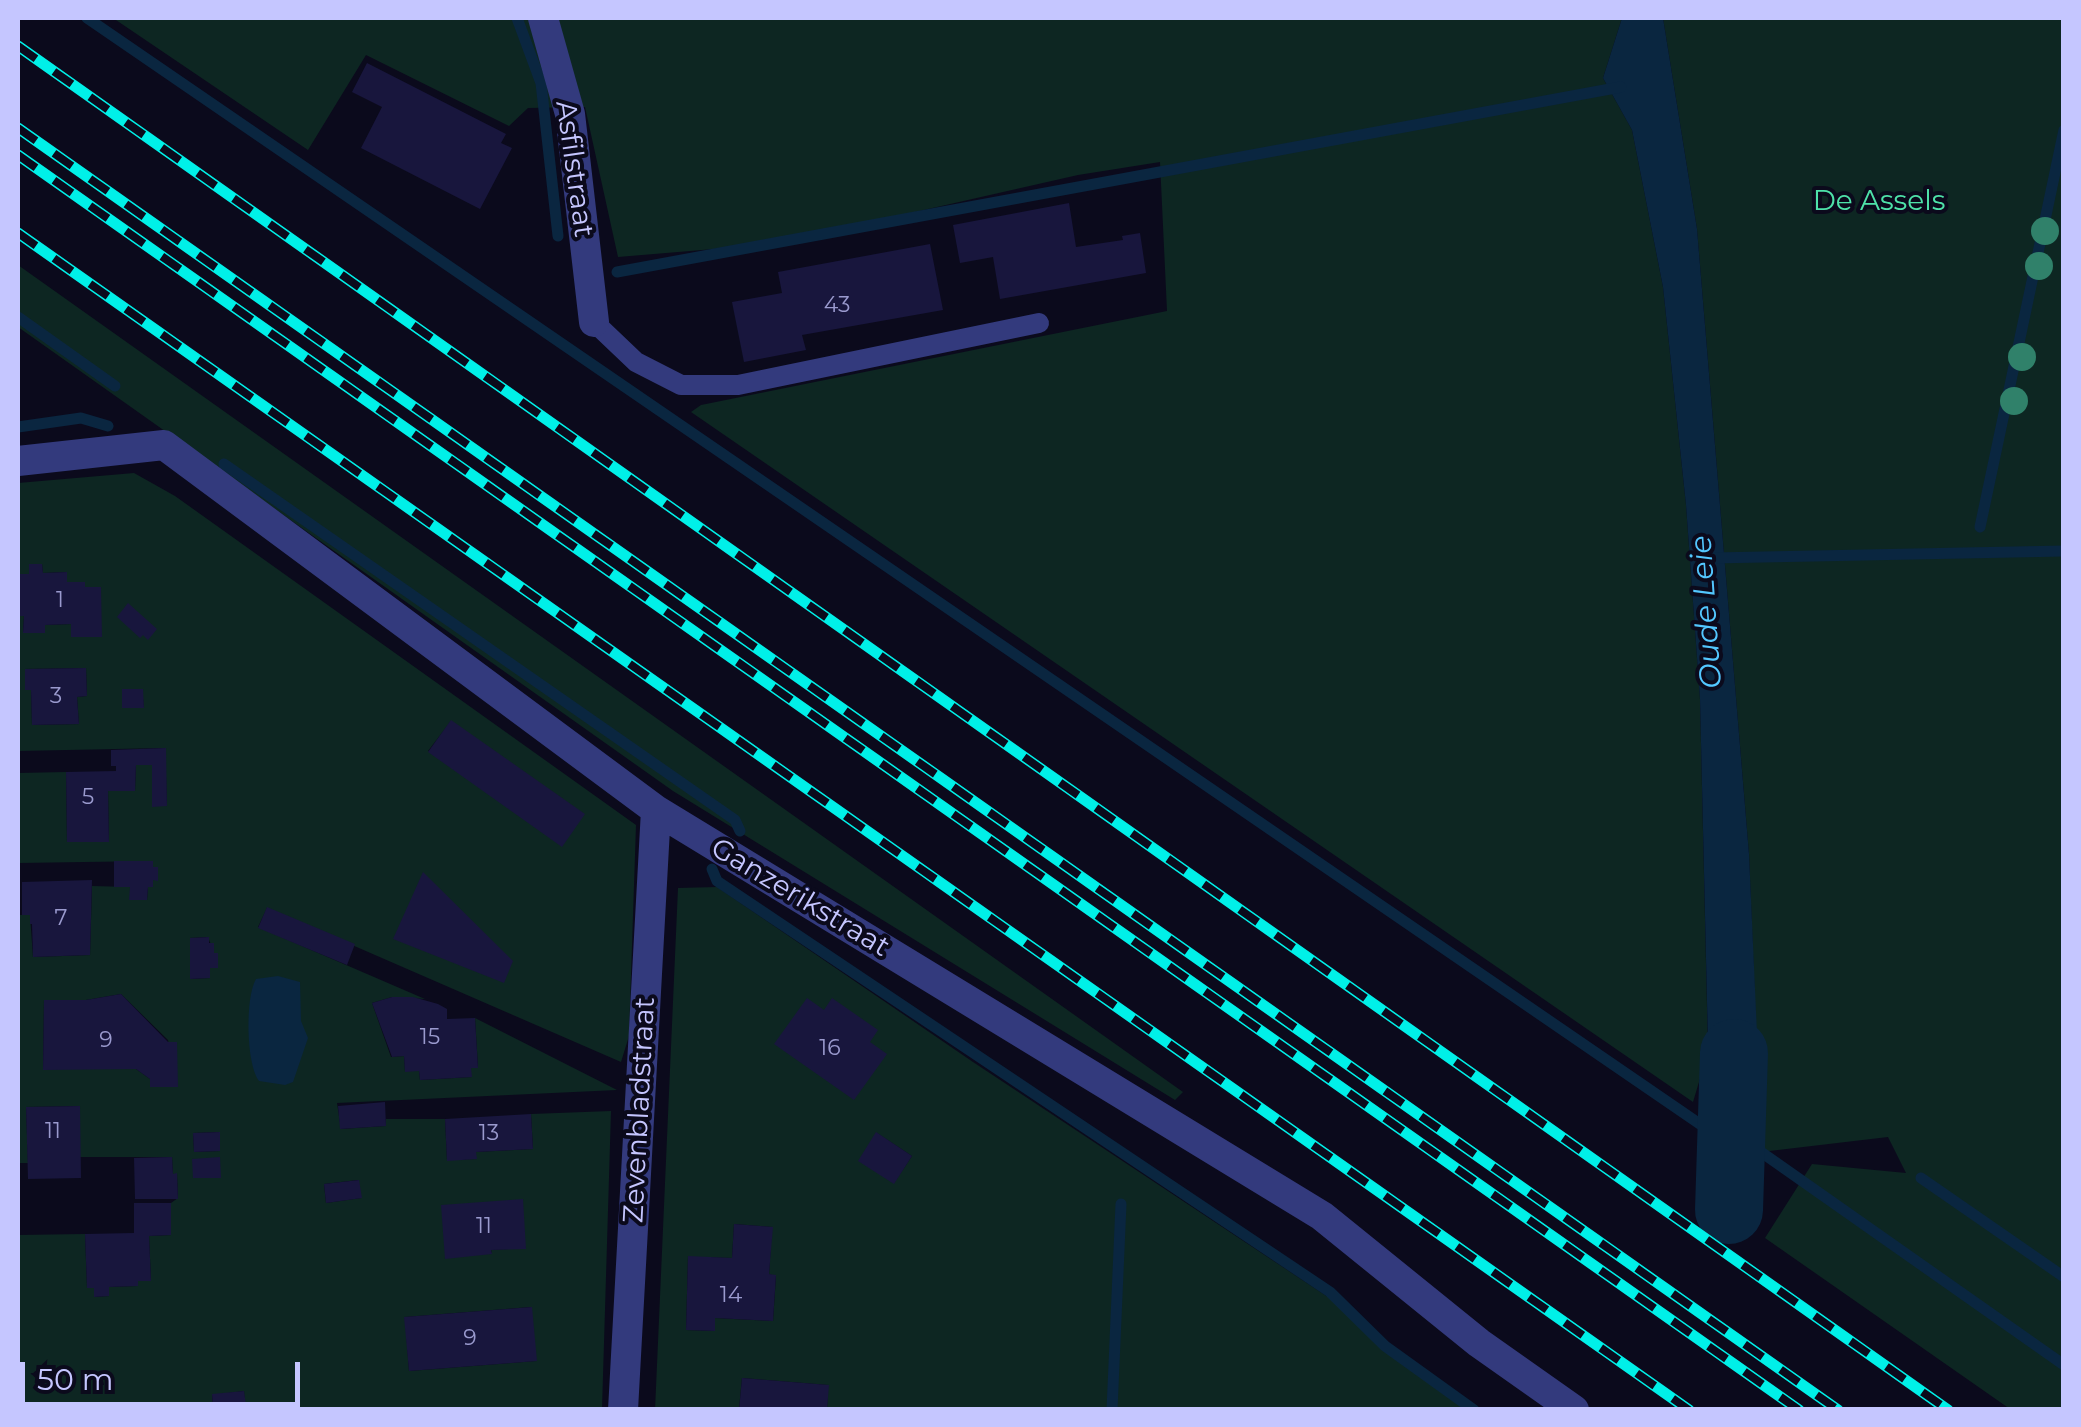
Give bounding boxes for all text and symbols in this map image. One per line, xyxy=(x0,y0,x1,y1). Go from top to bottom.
street label: Asfilstraat xyxy=(548,98,600,240)
park label: De Assels xyxy=(1813,185,1945,219)
house number: 43 xyxy=(824,293,850,319)
water label: Oude Leie xyxy=(1684,534,1730,690)
house number: 1 xyxy=(56,588,64,614)
house number: 3 xyxy=(50,684,62,710)
house number: 5 xyxy=(82,785,94,811)
street label: Ganzerikstraat xyxy=(705,831,895,965)
house number: 7 xyxy=(55,906,67,932)
street label: Zevenbladstraat xyxy=(617,996,663,1224)
house number: 15 xyxy=(420,1025,440,1051)
house number: 9 xyxy=(99,1028,113,1054)
house number: 16 xyxy=(819,1036,841,1062)
house number: 11 xyxy=(45,1119,61,1145)
house number: 13 xyxy=(479,1121,499,1147)
house number: 11 xyxy=(476,1214,492,1240)
house number: 14 xyxy=(720,1283,742,1309)
house number: 9 xyxy=(463,1326,477,1352)
scale bar xyxy=(25,1342,305,1404)
text: 50 m xyxy=(37,1361,114,1398)

